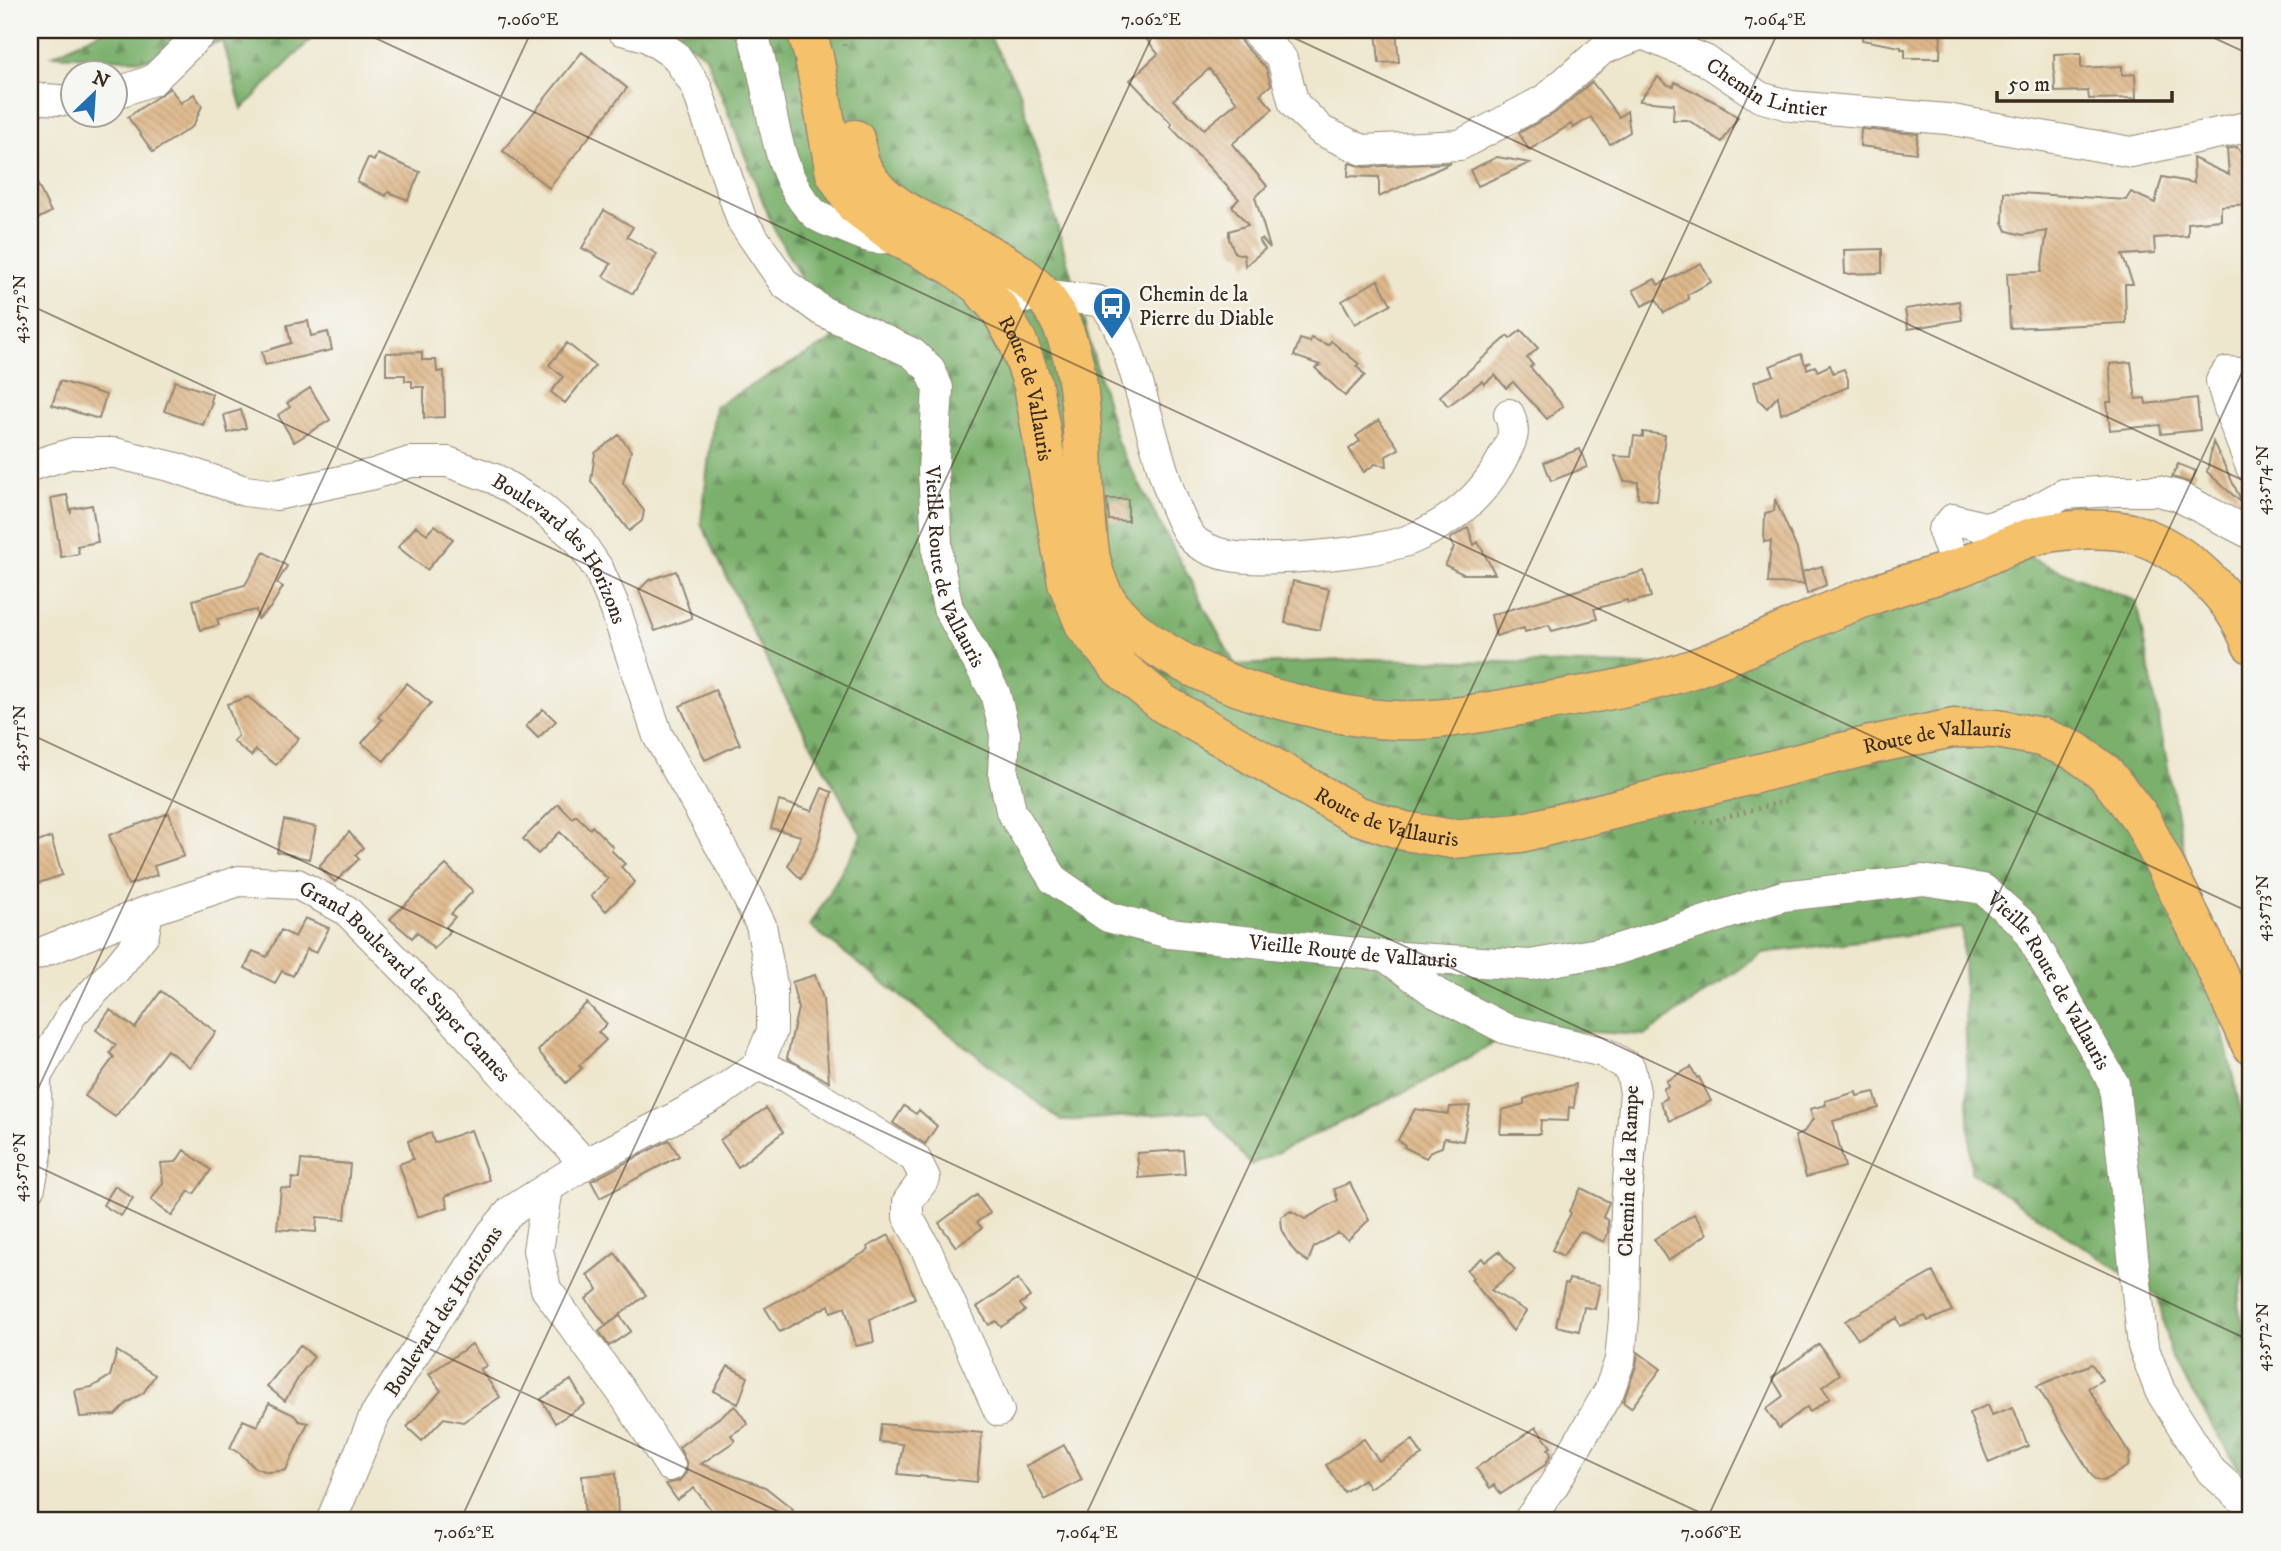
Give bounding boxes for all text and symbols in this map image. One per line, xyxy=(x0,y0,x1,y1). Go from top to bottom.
text: 7.060°E xyxy=(498,9,559,31)
text: 7.062°E xyxy=(1121,9,1181,31)
text: 7.064°E xyxy=(1744,9,1806,31)
street label: Chemin Lintier xyxy=(1701,53,1828,123)
north arrow xyxy=(60,60,130,130)
scale bar xyxy=(1997,60,2172,104)
text: N xyxy=(89,66,113,94)
text: 50 m xyxy=(2008,72,2050,98)
text: 43.572°N xyxy=(9,274,31,343)
place label: Chemin de la Pierre du Diable xyxy=(1139,282,1274,332)
bus stop icon: Chemin de la Pierre du Diable xyxy=(1091,285,1133,340)
street label: Route de Vallauris xyxy=(992,311,1058,463)
text: 43.574°N xyxy=(2252,445,2274,515)
street label: Vieille Route de Vallauris xyxy=(919,464,990,672)
street label: Boulevard des Horizons xyxy=(487,468,631,628)
text: 43.571°N xyxy=(9,704,31,771)
street label: Route de Vallauris xyxy=(1860,716,2014,761)
street label: Route de Vallauris xyxy=(1309,782,1459,853)
text: 43.573°N xyxy=(2252,874,2274,941)
street label: Grand Boulevard de Super Cannes xyxy=(294,876,516,1088)
street label: Vieille Route de Vallauris xyxy=(1980,886,2115,1075)
street label: Vieille Route de Vallauris xyxy=(1247,929,1458,974)
street label: Chemin de la Rampe xyxy=(1613,1085,1645,1257)
text: 43.570°N xyxy=(9,1132,31,1202)
street label: Boulevard des Horizons xyxy=(379,1221,509,1402)
text: 43.572°N xyxy=(2252,1302,2274,1371)
text: 7.062°E xyxy=(434,1522,494,1544)
text: 7.064°E xyxy=(1056,1522,1118,1544)
text: 7.066°E xyxy=(1681,1522,1742,1544)

